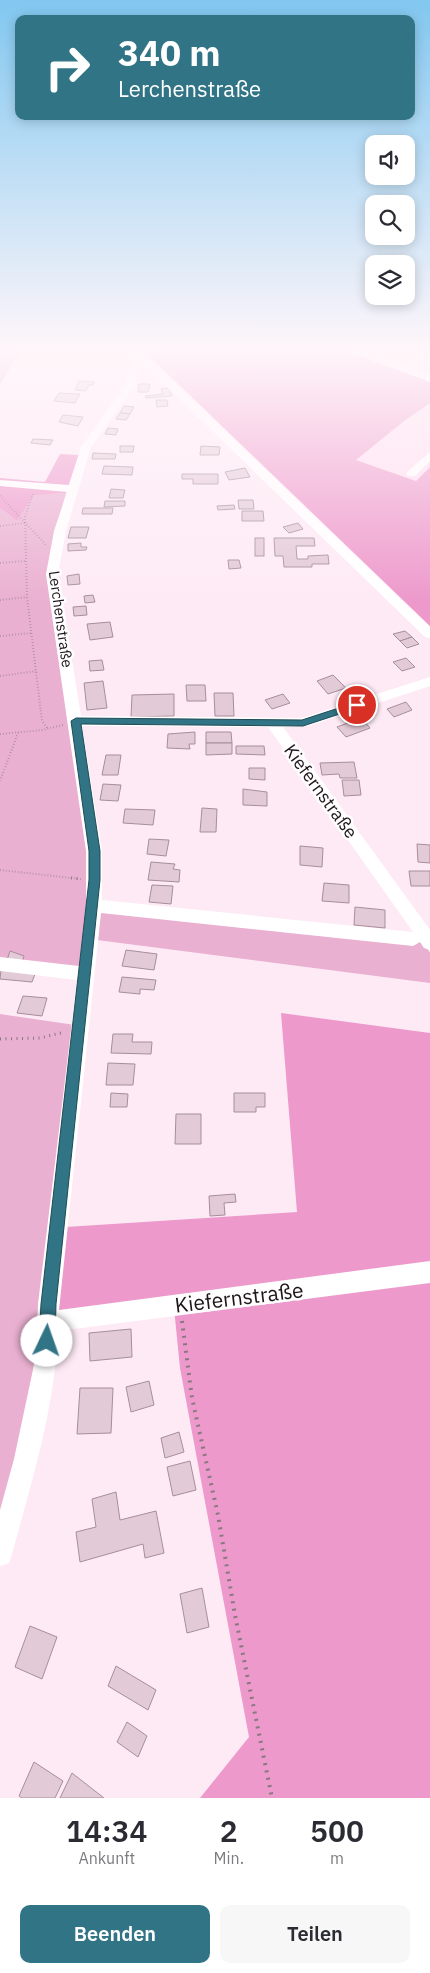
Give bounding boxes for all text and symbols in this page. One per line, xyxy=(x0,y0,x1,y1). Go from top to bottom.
text: 340 m xyxy=(118,30,221,76)
icon: right xyxy=(35,35,100,100)
text: Lerchenstraße xyxy=(118,74,261,103)
map controls xyxy=(365,135,415,305)
button: sound xyxy=(365,135,415,185)
button: search xyxy=(365,195,415,245)
button: layers xyxy=(365,255,415,305)
street label: Lerchenstraße xyxy=(45,569,77,669)
pin xyxy=(336,684,378,726)
icon: arrive xyxy=(343,691,371,719)
street label: Kiefernstraße xyxy=(279,739,363,843)
street label: Kiefernstraße xyxy=(173,1275,305,1319)
position arrow xyxy=(20,1314,72,1366)
text: 14:34 xyxy=(66,1811,148,1850)
text: 2 xyxy=(220,1811,238,1850)
text: 500 xyxy=(310,1811,364,1850)
text: Ankunft xyxy=(78,1848,135,1868)
text: Min. xyxy=(214,1848,244,1868)
text: m xyxy=(330,1848,344,1868)
button: Beenden xyxy=(20,1905,210,1963)
button: Teilen xyxy=(220,1905,410,1963)

